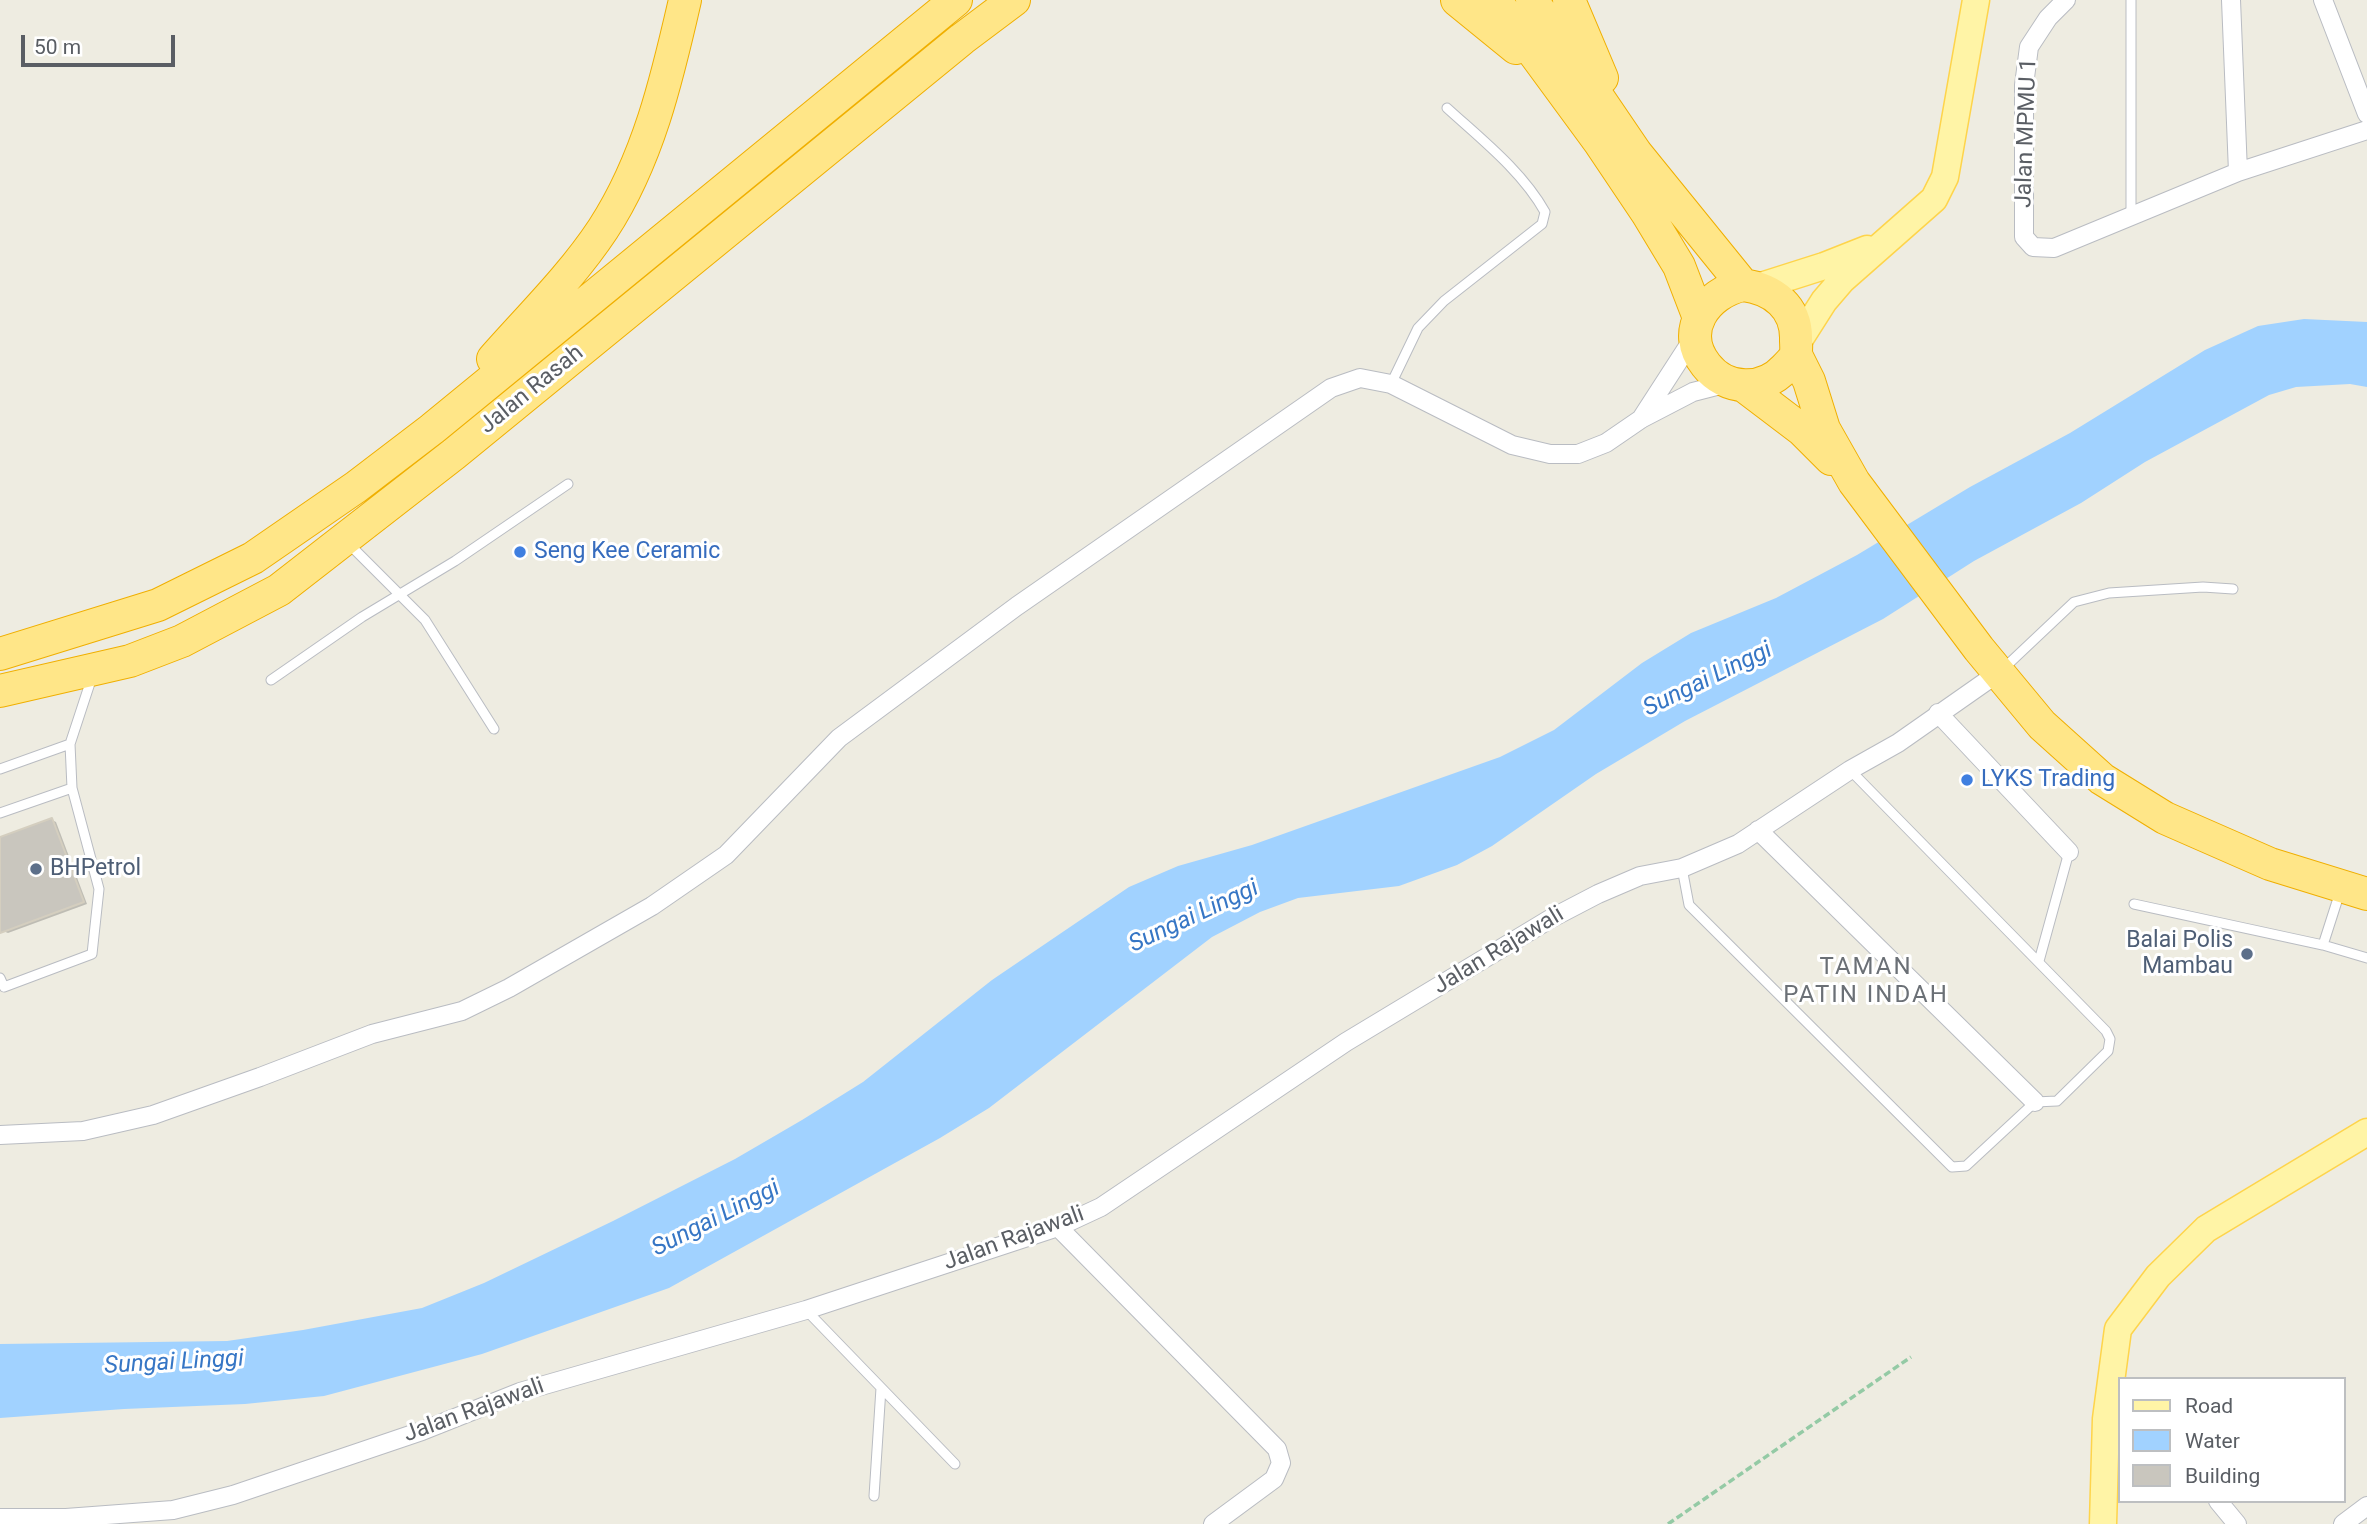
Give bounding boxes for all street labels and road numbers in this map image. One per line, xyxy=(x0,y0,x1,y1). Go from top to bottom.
street label: Jalan MPMU 1 xyxy=(2011,58,2043,208)
street label: Jalan Rasah xyxy=(475,340,589,440)
street label: Jalan Rajawali xyxy=(1429,901,1569,1001)
street label: Jalan Rajawali xyxy=(940,1201,1088,1277)
street label: Jalan Rajawali xyxy=(400,1373,548,1449)

